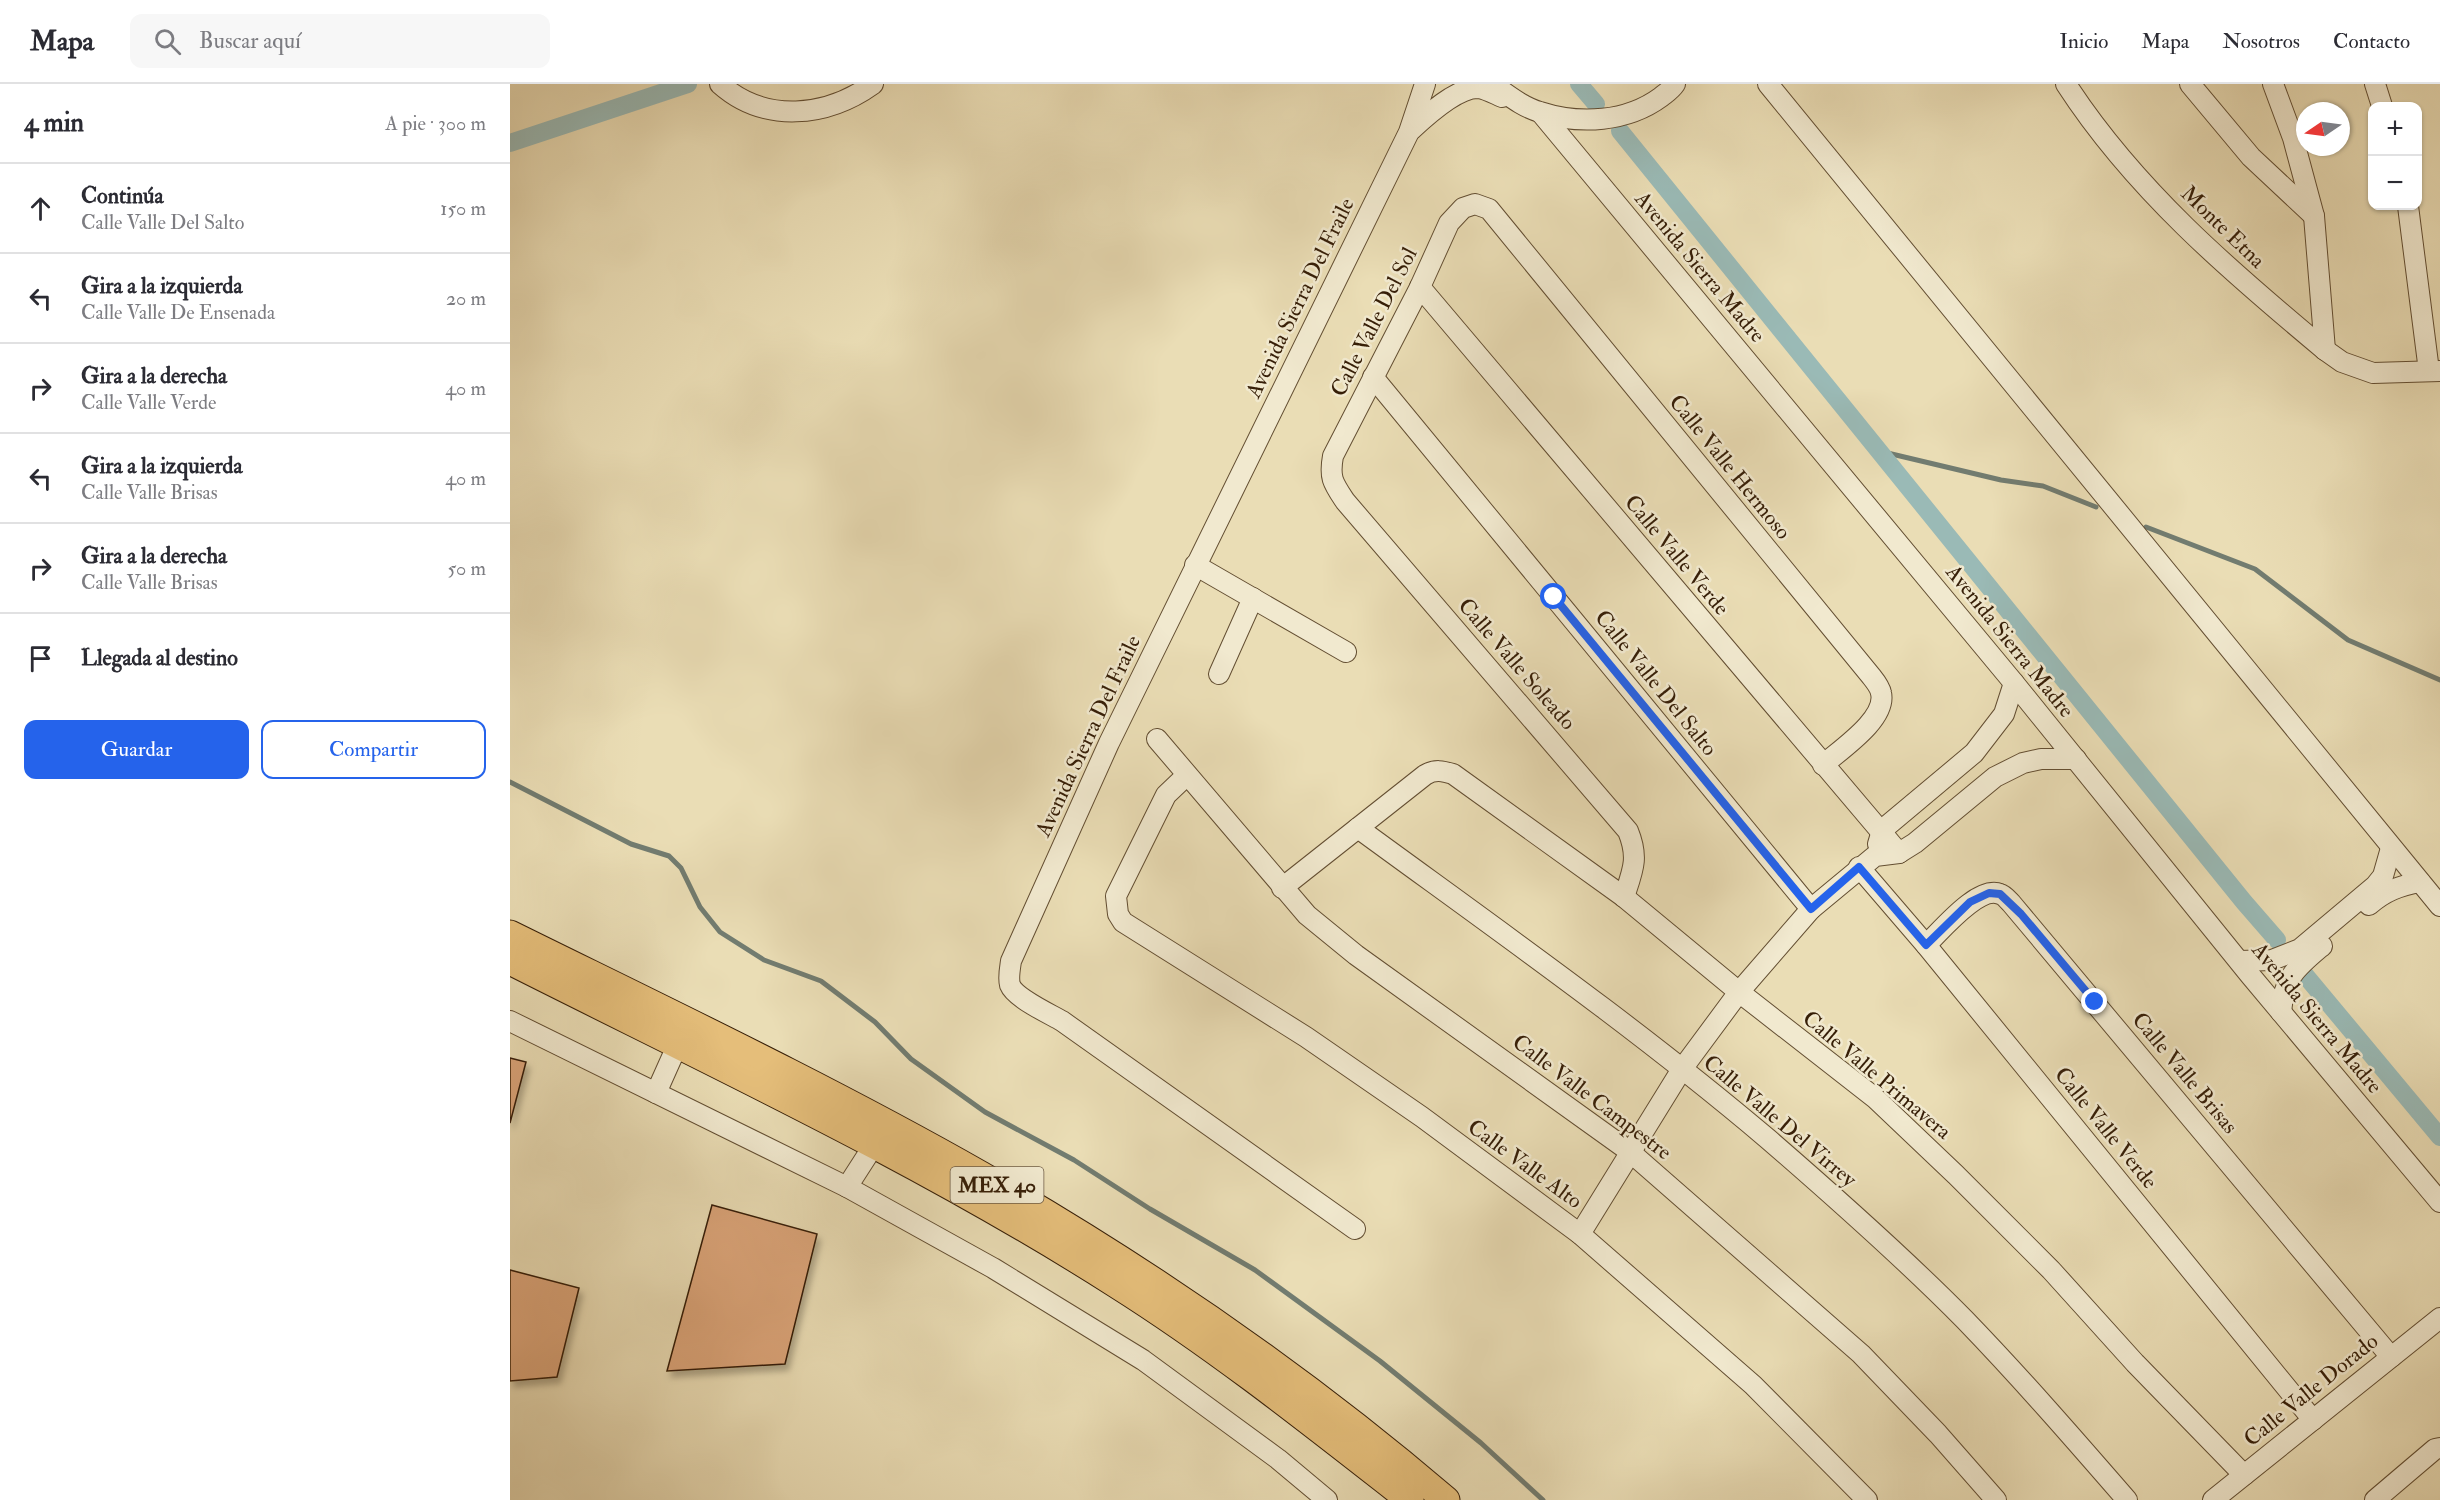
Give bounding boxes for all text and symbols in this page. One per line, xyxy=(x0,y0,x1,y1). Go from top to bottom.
search box xyxy=(130,14,550,68)
text: Mapa xyxy=(30,24,94,59)
icon: search xyxy=(151,25,184,58)
text: Buscar aquí xyxy=(199,27,301,55)
text: Inicio xyxy=(2059,28,2108,55)
text: Mapa xyxy=(2141,28,2189,55)
text: Nosotros xyxy=(2222,28,2300,55)
text: Contacto xyxy=(2333,28,2410,55)
north arrow xyxy=(2296,102,2350,156)
map controls xyxy=(2368,102,2422,210)
button: + xyxy=(2368,102,2422,156)
text: 4 min xyxy=(24,107,84,139)
text: A pie · 300 m xyxy=(385,111,486,136)
button: − xyxy=(2368,156,2422,210)
street label: Monte Etna xyxy=(2175,180,2272,275)
text: Continúa xyxy=(81,182,164,210)
street label: Avenida Sierra Madre xyxy=(1628,185,1771,348)
icon: ahead xyxy=(24,192,57,225)
street label: Avenida Sierra Del Fraile xyxy=(1239,193,1361,404)
text: 150 m xyxy=(440,196,486,221)
text: Calle Valle Del Salto xyxy=(81,210,244,235)
street label: Calle Valle Del Sol xyxy=(1324,242,1424,401)
text: Gira a la izquierda xyxy=(81,272,242,300)
icon: left xyxy=(24,282,57,315)
text: 20 m xyxy=(446,286,486,311)
text: Calle Valle De Ensenada xyxy=(81,300,275,325)
text: Gira a la derecha xyxy=(81,362,227,390)
icon: right xyxy=(24,372,57,405)
text: 40 m xyxy=(445,376,486,401)
street label: Calle Valle Hermoso xyxy=(1663,389,1797,545)
text: Calle Valle Verde xyxy=(81,390,216,415)
text: Gira a la izquierda xyxy=(81,452,242,480)
icon: left xyxy=(24,462,57,495)
text: 40 m xyxy=(445,466,486,491)
text: Calle Valle Brisas xyxy=(81,480,218,505)
street label: Calle Valle Verde xyxy=(1618,489,1736,621)
text: Gira a la derecha xyxy=(81,542,227,570)
icon: right xyxy=(24,552,57,585)
text: 50 m xyxy=(447,556,486,581)
street label: Avenida Sierra Madre xyxy=(1939,558,2080,723)
text: Calle Valle Brisas xyxy=(81,570,218,595)
route start xyxy=(1540,583,1566,609)
street label: Calle Valle Soleado xyxy=(1452,592,1582,736)
street label: Calle Valle Del Salto xyxy=(1589,604,1723,762)
street label: Avenida Sierra Del Fraile xyxy=(1029,631,1147,842)
icon: arrive xyxy=(24,642,57,675)
text: Llegada al destino xyxy=(81,644,238,672)
button: Guardar xyxy=(24,720,249,779)
button: Compartir xyxy=(261,720,486,779)
street label: Avenida Sierra Madre xyxy=(2245,936,2388,1099)
route end xyxy=(2081,988,2107,1014)
street label: Calle Valle Primavera xyxy=(1797,1004,1958,1146)
street label: Calle Valle Brisas xyxy=(2126,1006,2244,1140)
street label: Calle Valle Campestre xyxy=(1506,1028,1677,1167)
street label: Calle Valle Del Virrey xyxy=(1698,1049,1863,1194)
street label: Calle Valle Verde xyxy=(2048,1061,2164,1195)
street label: Calle Valle Alto xyxy=(1462,1113,1588,1215)
road number: MEX 40 xyxy=(950,1167,1044,1203)
street label: Calle Valle Dorado xyxy=(2238,1327,2384,1453)

